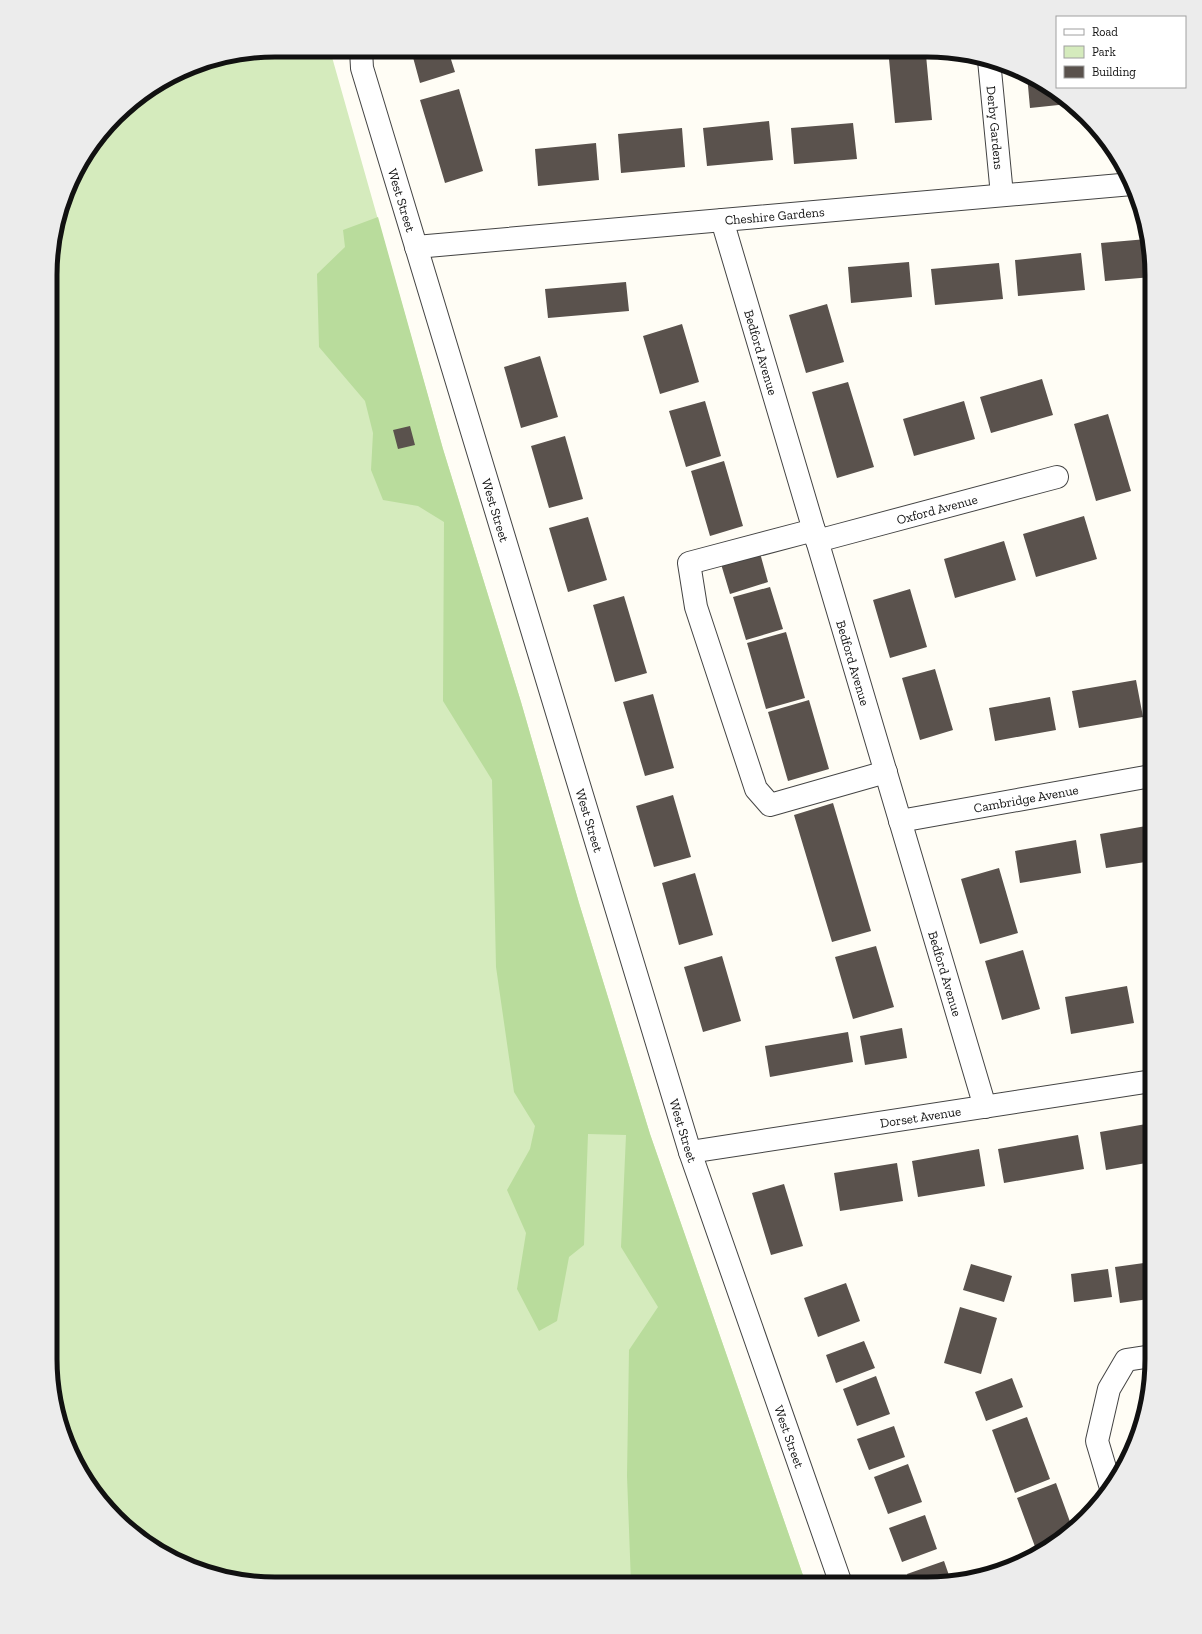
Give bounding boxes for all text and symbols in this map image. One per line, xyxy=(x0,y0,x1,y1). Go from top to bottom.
legend xyxy=(1056,16,1186,88)
text: Road xyxy=(1092,25,1118,39)
text: Park xyxy=(1092,45,1117,59)
text: Building xyxy=(1092,65,1136,79)
street label: Derby Gardens xyxy=(984,85,1007,171)
street label: West Street xyxy=(385,167,418,234)
street label: Cheshire Gardens xyxy=(724,204,825,228)
street label: Bedford Avenue xyxy=(741,308,780,397)
street label: West Street xyxy=(479,477,512,544)
street label: Oxford Avenue xyxy=(895,492,979,528)
street label: Bedford Avenue xyxy=(833,619,873,708)
street label: Cambridge Avenue xyxy=(973,782,1080,816)
street label: West Street xyxy=(572,787,606,854)
street label: Bedford Avenue xyxy=(925,929,965,1018)
street label: West Street xyxy=(666,1097,700,1164)
street label: Dorset Avenue xyxy=(879,1103,962,1131)
street label: West Street xyxy=(771,1403,807,1470)

